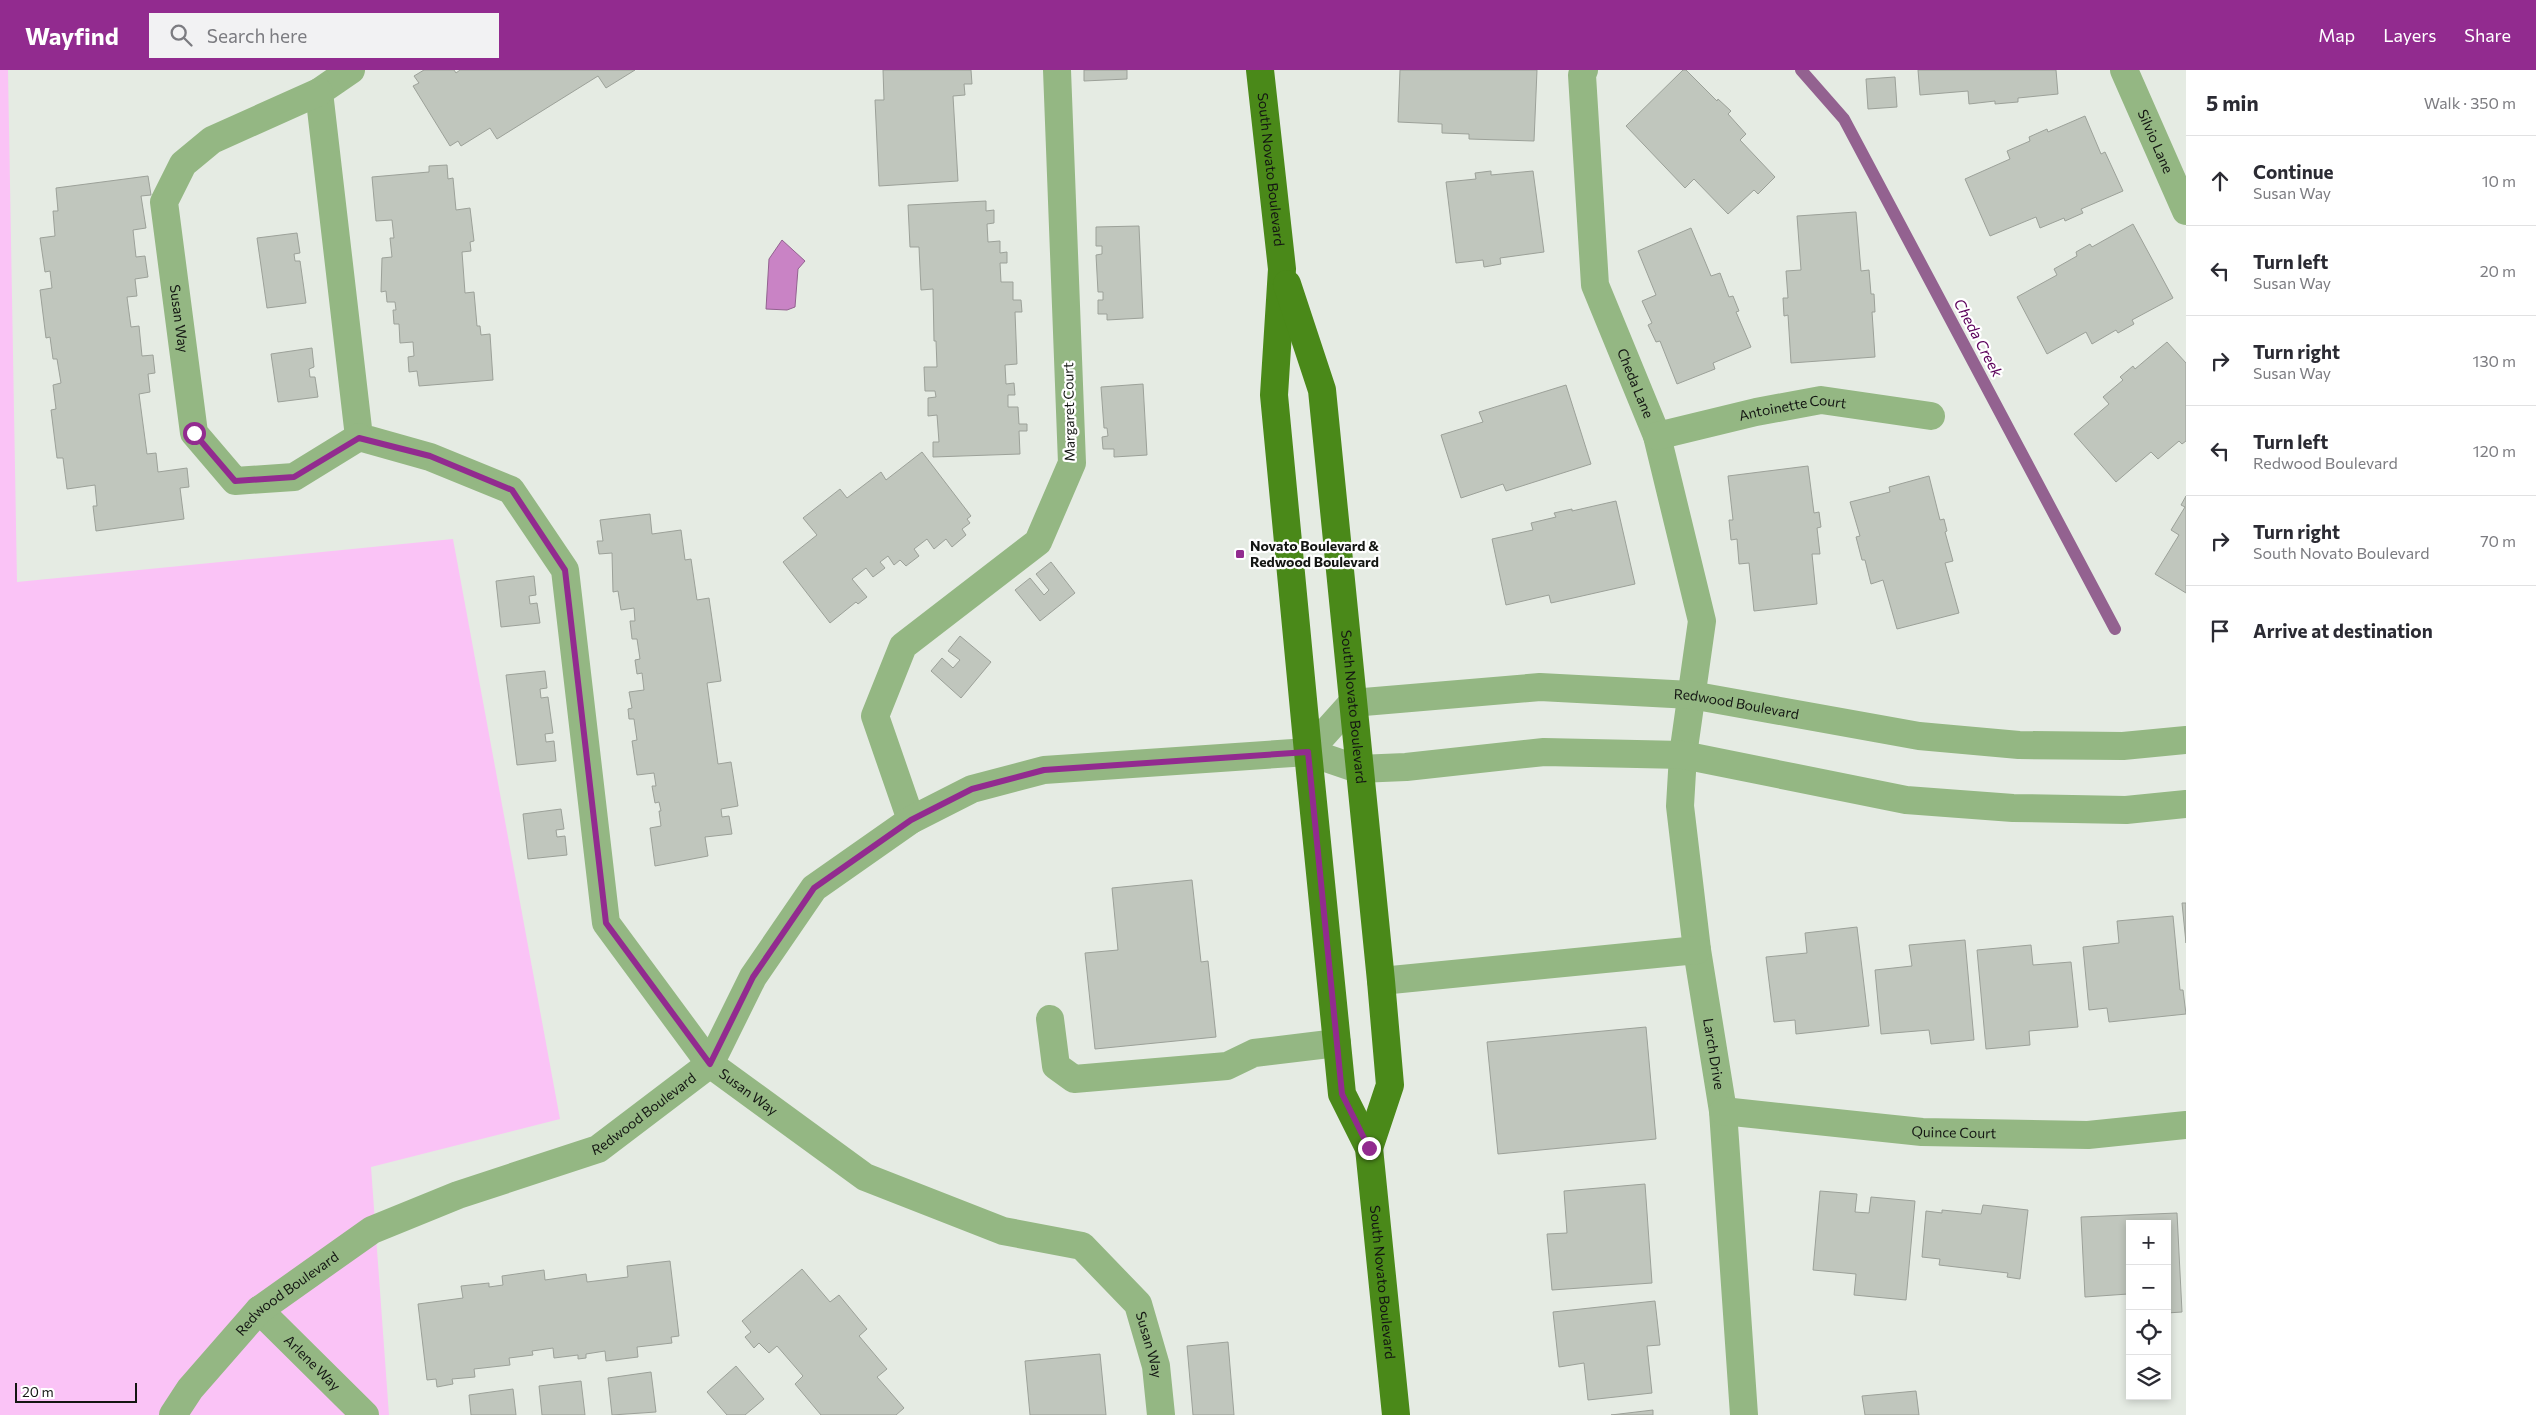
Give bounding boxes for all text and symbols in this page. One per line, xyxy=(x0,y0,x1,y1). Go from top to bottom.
search box xyxy=(149,13,499,58)
text: Wayfind xyxy=(25,21,119,50)
icon: search xyxy=(167,21,195,49)
text: Search here xyxy=(207,24,307,47)
text: Map xyxy=(2318,24,2355,46)
text: Layers xyxy=(2383,24,2436,46)
text: Share xyxy=(2464,24,2511,46)
text: 5 min xyxy=(2206,90,2259,115)
street label: South Novato Boulevard xyxy=(1255,92,1288,247)
text: Walk · 350 m xyxy=(2424,93,2516,112)
street label: Silvio Lane xyxy=(2134,107,2177,176)
text: Continue xyxy=(2253,160,2333,183)
icon: ahead xyxy=(2206,167,2234,195)
text: 10 m xyxy=(2482,171,2516,190)
text: Susan Way xyxy=(2253,183,2331,202)
text: Turn left xyxy=(2253,250,2328,273)
icon: left xyxy=(2206,257,2234,285)
text: 20 m xyxy=(2480,261,2516,280)
text: Susan Way xyxy=(2253,273,2331,292)
street label: Susan Way xyxy=(167,284,192,354)
water label: Cheda Creek xyxy=(1951,295,2007,381)
text: Turn right xyxy=(2253,340,2340,363)
street label: Cheda Lane xyxy=(1614,346,1658,420)
icon: right xyxy=(2206,347,2234,375)
text: 130 m xyxy=(2473,351,2516,370)
street label: Margaret Court xyxy=(1059,362,1078,462)
text: Susan Way xyxy=(2253,363,2331,382)
street label: Antoinette Court xyxy=(1737,391,1848,424)
route start xyxy=(183,422,206,445)
text: Turn left xyxy=(2253,430,2328,453)
icon: left xyxy=(2206,437,2234,465)
text: 120 m xyxy=(2473,441,2516,460)
text: Redwood Boulevard xyxy=(2253,453,2398,472)
text: Turn right xyxy=(2253,520,2340,543)
icon: right xyxy=(2206,527,2234,555)
text: 70 m xyxy=(2480,531,2516,550)
place label: Novato Boulevard & Redwood Boulevard xyxy=(1250,537,1379,570)
text: South Novato Boulevard xyxy=(2253,543,2429,562)
marker: Novato Boulevard & Redwood Boulevard xyxy=(1234,548,1246,560)
icon: arrive xyxy=(2206,617,2234,645)
text: Arrive at destination xyxy=(2253,619,2433,642)
street label: South Novato Boulevard xyxy=(1338,629,1370,784)
street label: Redwood Boulevard xyxy=(1673,685,1800,722)
street label: Larch Drive xyxy=(1700,1017,1728,1091)
street label: Susan Way xyxy=(716,1065,781,1119)
street label: Redwood Boulevard xyxy=(589,1069,699,1158)
street label: Quince Court xyxy=(1911,1122,1997,1141)
route end xyxy=(1358,1137,1381,1160)
street label: South Novato Boulevard xyxy=(1367,1204,1399,1360)
map controls xyxy=(2126,1220,2171,1400)
button: + xyxy=(2126,1220,2171,1265)
street label: Redwood Boulevard xyxy=(232,1248,342,1339)
button: − xyxy=(2126,1265,2171,1310)
street label: Susan Way xyxy=(1133,1309,1166,1379)
button: locate xyxy=(2126,1310,2171,1355)
street label: Arlene Way xyxy=(281,1331,344,1394)
button: layers xyxy=(2126,1355,2171,1400)
scale bar xyxy=(15,1380,138,1403)
text: 20 m xyxy=(22,1383,54,1400)

